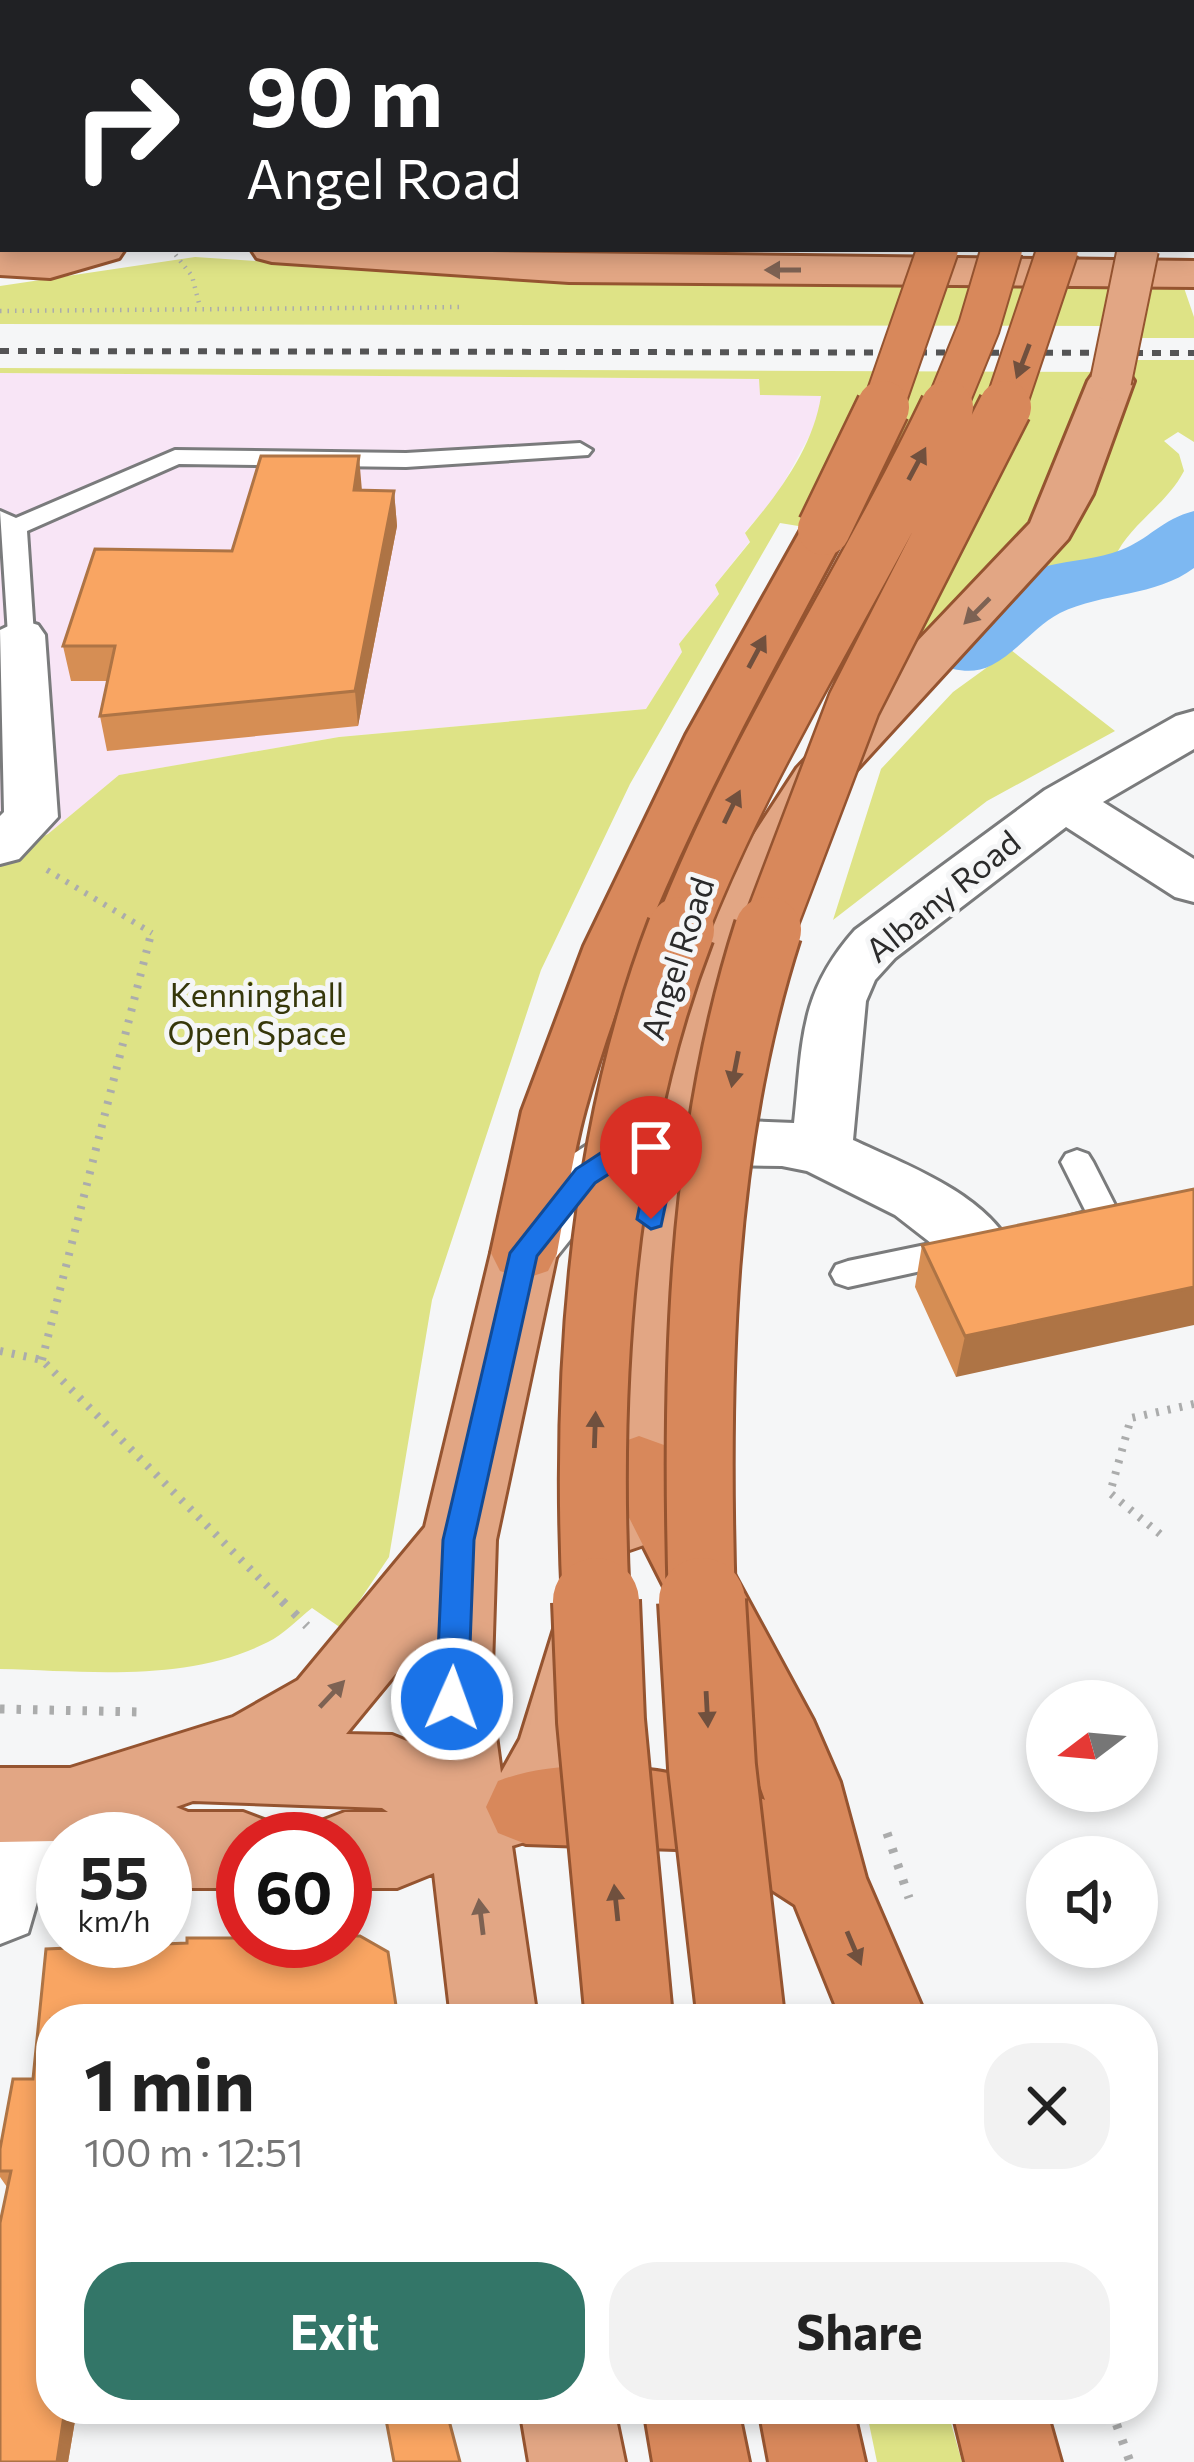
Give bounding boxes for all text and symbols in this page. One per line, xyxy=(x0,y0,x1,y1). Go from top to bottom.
text: 90 m xyxy=(246,42,443,144)
icon: right xyxy=(48,48,204,204)
text: Angel Road xyxy=(246,144,522,210)
one-way arrow xyxy=(763,260,801,280)
one-way arrow xyxy=(1012,343,1031,379)
one-way arrow xyxy=(906,447,927,481)
one-way arrow xyxy=(964,596,992,624)
one-way arrow xyxy=(746,634,767,669)
one-way arrow xyxy=(722,789,742,824)
street label: Albany Road xyxy=(856,820,1028,970)
street label: Angel Road xyxy=(630,872,722,1044)
park label: Kenninghall Open Space xyxy=(168,973,346,1052)
one-way arrow xyxy=(725,1051,744,1089)
pin xyxy=(600,1096,702,1219)
icon: arrive xyxy=(618,1114,684,1180)
one-way arrow xyxy=(586,1410,605,1448)
position arrow xyxy=(389,1636,515,1762)
one-way arrow xyxy=(318,1680,345,1709)
north arrow xyxy=(1026,1680,1158,1812)
map controls xyxy=(1026,1680,1158,1968)
one-way arrow xyxy=(698,1691,717,1728)
speed limit sign: 60 xyxy=(216,1812,372,1968)
button: sound xyxy=(1026,1836,1158,1968)
text: 55 xyxy=(79,1838,149,1911)
one-way arrow xyxy=(606,1884,625,1921)
one-way arrow xyxy=(471,1898,490,1935)
text: km/h xyxy=(78,1901,150,1938)
one-way arrow xyxy=(845,1931,865,1966)
text: 1 min xyxy=(84,2038,255,2126)
button: close xyxy=(984,2043,1110,2169)
text: 100 m · 12:51 xyxy=(84,2127,304,2175)
button: Exit xyxy=(84,2262,585,2400)
button: Share xyxy=(609,2262,1110,2400)

